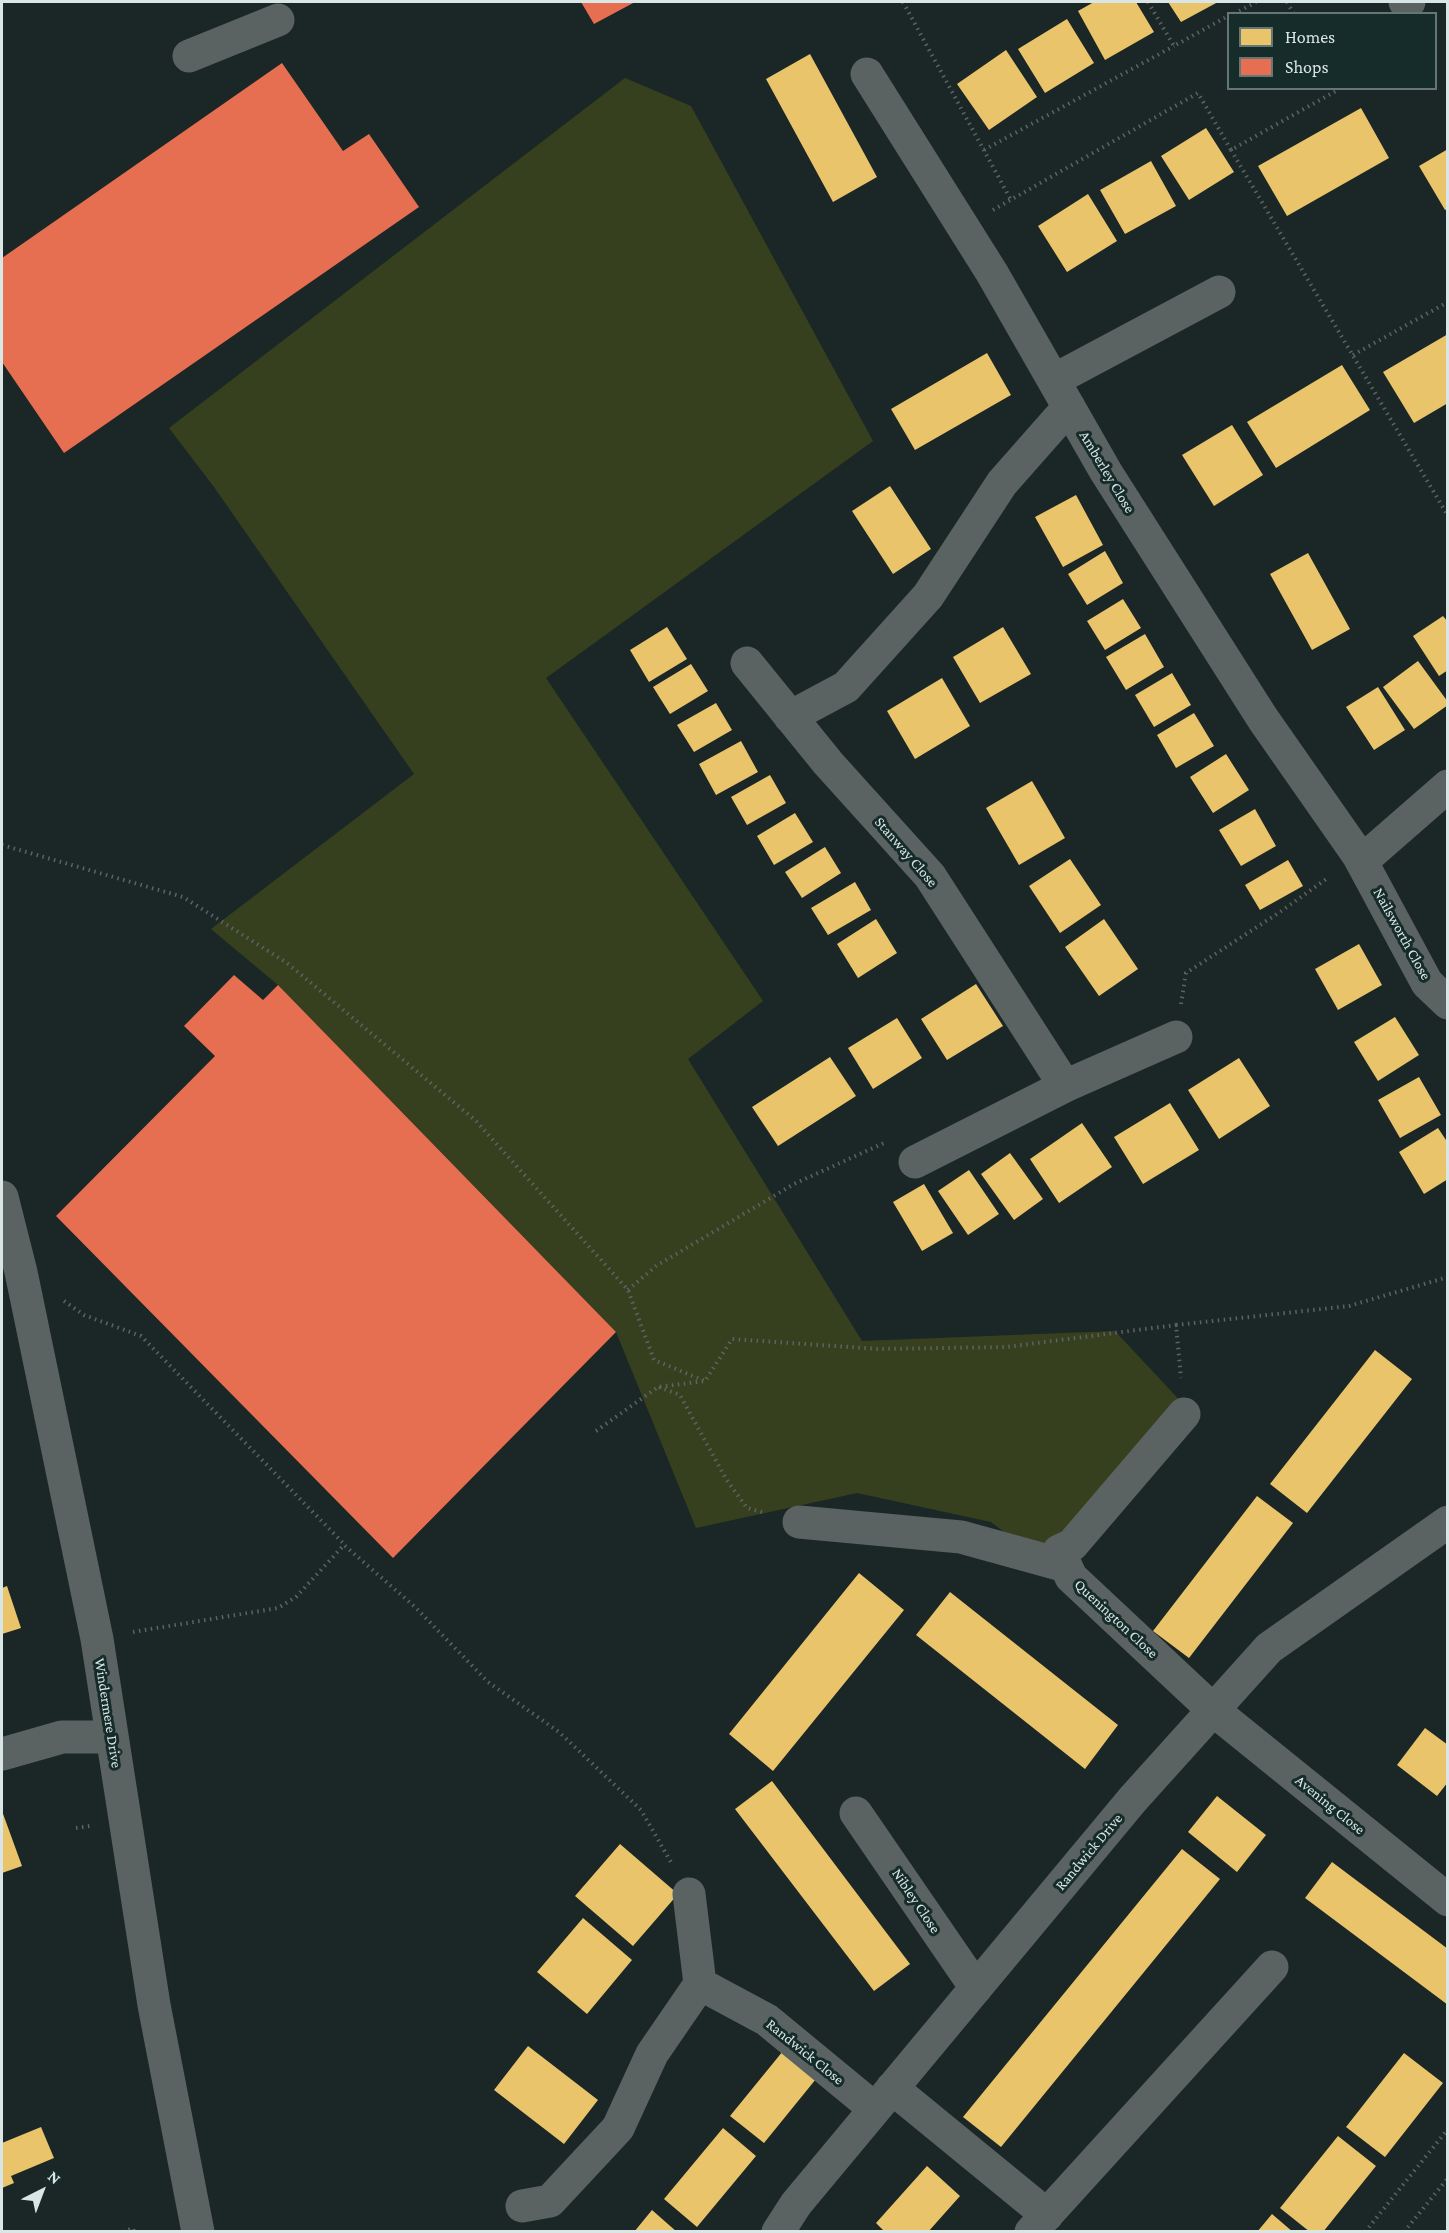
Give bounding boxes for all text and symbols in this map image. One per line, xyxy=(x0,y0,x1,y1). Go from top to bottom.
legend xyxy=(1227,12,1437,90)
text: Homes xyxy=(1285,27,1335,47)
text: Shops xyxy=(1285,57,1329,77)
street label: Amberley Close xyxy=(1075,427,1139,517)
street label: Stanway Close xyxy=(871,813,941,891)
street label: Nailsworth Close xyxy=(1369,885,1435,983)
street label: Quenington Close xyxy=(1070,1576,1162,1662)
street label: Windermere Drive xyxy=(90,1657,126,1769)
street label: Avening Close xyxy=(1292,1771,1368,1839)
street label: Randwick Drive xyxy=(1052,1810,1126,1894)
street label: Nibley Close xyxy=(888,1865,944,1937)
street label: Randwick Close xyxy=(762,2015,848,2089)
north arrow xyxy=(12,2161,72,2221)
text: N xyxy=(45,2167,64,2187)

